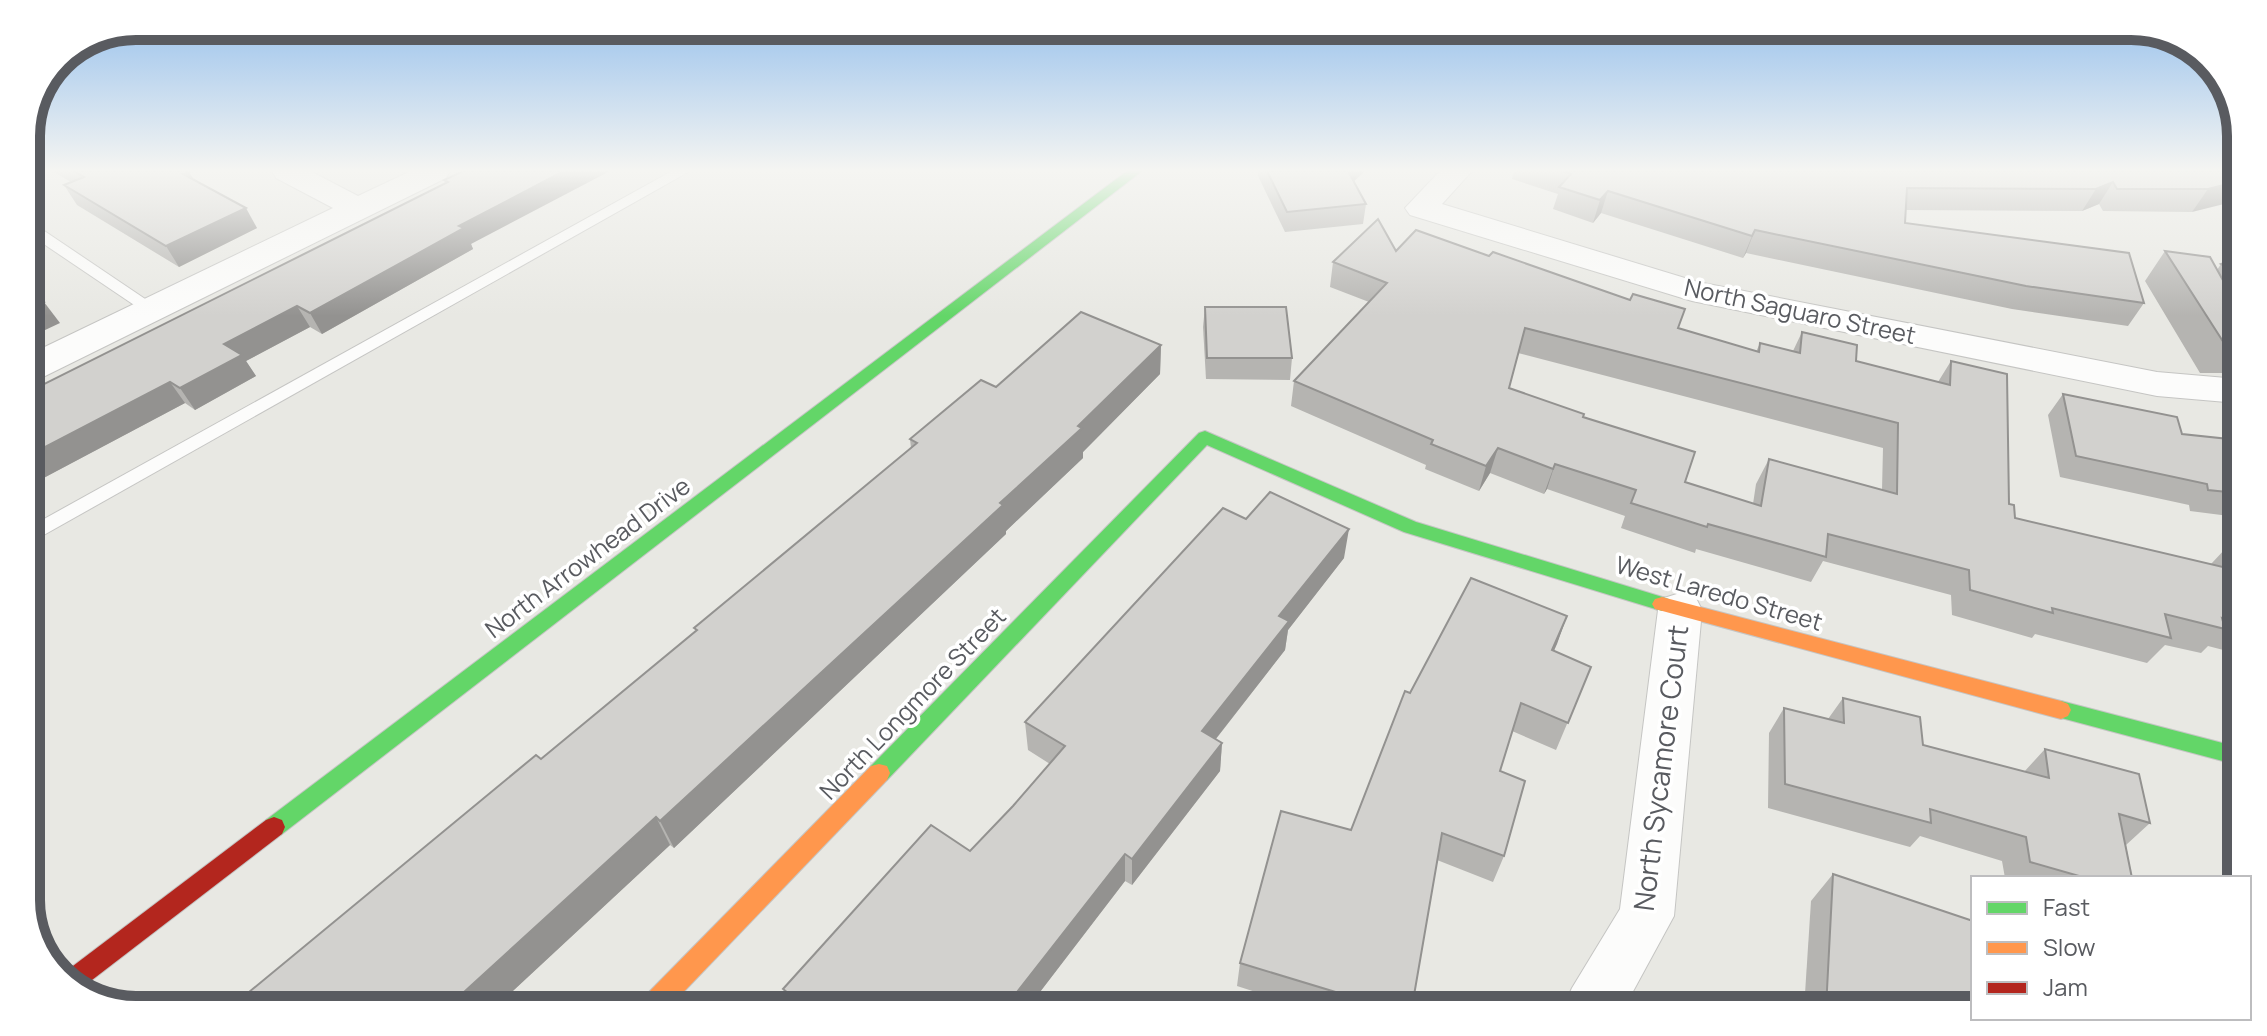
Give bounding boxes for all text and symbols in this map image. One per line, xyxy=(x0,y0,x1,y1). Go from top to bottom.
street label: North Saguaro Street xyxy=(1682,270,1919,351)
street label: North Arrowhead Drive xyxy=(478,469,696,645)
street label: West Laredo Street xyxy=(1612,547,1827,638)
street label: North Longmore Street xyxy=(811,600,1012,806)
street label: North Sycamore Court xyxy=(1624,623,1696,913)
legend xyxy=(1971,876,2251,1020)
text: Fast xyxy=(2043,890,2090,923)
text: Slow xyxy=(2043,930,2096,963)
text: Jam xyxy=(2043,970,2088,1003)

